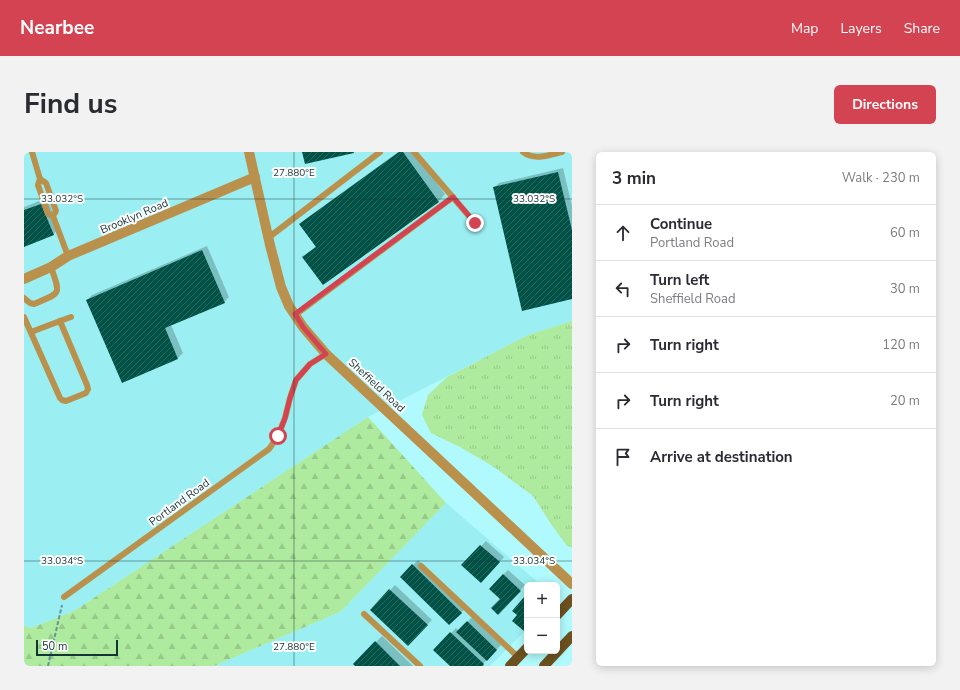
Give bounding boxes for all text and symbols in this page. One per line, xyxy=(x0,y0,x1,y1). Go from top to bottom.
text: Nearbee xyxy=(20,15,94,41)
text: Map xyxy=(791,19,818,38)
text: Layers xyxy=(840,19,882,38)
text: Share xyxy=(904,19,940,38)
text: Find us xyxy=(24,85,118,123)
button: Directions xyxy=(834,85,936,124)
text: 27.880°E xyxy=(273,166,315,180)
text: 3 min xyxy=(612,167,656,190)
text: Walk · 230 m xyxy=(842,169,920,187)
text: 33.032°S xyxy=(41,192,83,206)
text: 33.032°S xyxy=(513,192,555,206)
street label: Brooklyn Road xyxy=(98,195,170,238)
route end xyxy=(466,214,484,232)
text: Continue xyxy=(650,214,712,234)
icon: ahead xyxy=(612,222,634,244)
text: 60 m xyxy=(890,224,920,242)
text: Portland Road xyxy=(650,234,734,252)
text: Turn left xyxy=(650,270,709,290)
icon: left xyxy=(612,278,634,300)
text: 30 m xyxy=(890,280,920,298)
text: Sheffield Road xyxy=(650,290,736,308)
icon: right xyxy=(612,334,634,356)
text: Turn right xyxy=(650,335,719,355)
text: 120 m xyxy=(882,336,920,354)
street label: Sheffield Road xyxy=(345,355,408,416)
icon: right xyxy=(612,390,634,412)
text: Turn right xyxy=(650,391,719,411)
text: 20 m xyxy=(890,392,920,410)
route start xyxy=(269,427,287,445)
icon: arrive xyxy=(612,446,634,468)
text: Arrive at destination xyxy=(650,447,793,467)
street label: Portland Road xyxy=(146,475,212,529)
text: 33.034°S xyxy=(41,554,83,568)
text: 33.034°S xyxy=(513,554,555,568)
map controls xyxy=(524,582,560,654)
button: + xyxy=(524,582,560,618)
button: − xyxy=(524,618,560,654)
scale bar xyxy=(36,638,118,657)
text: 50 m xyxy=(42,639,67,654)
text: 27.880°E xyxy=(273,640,315,654)

